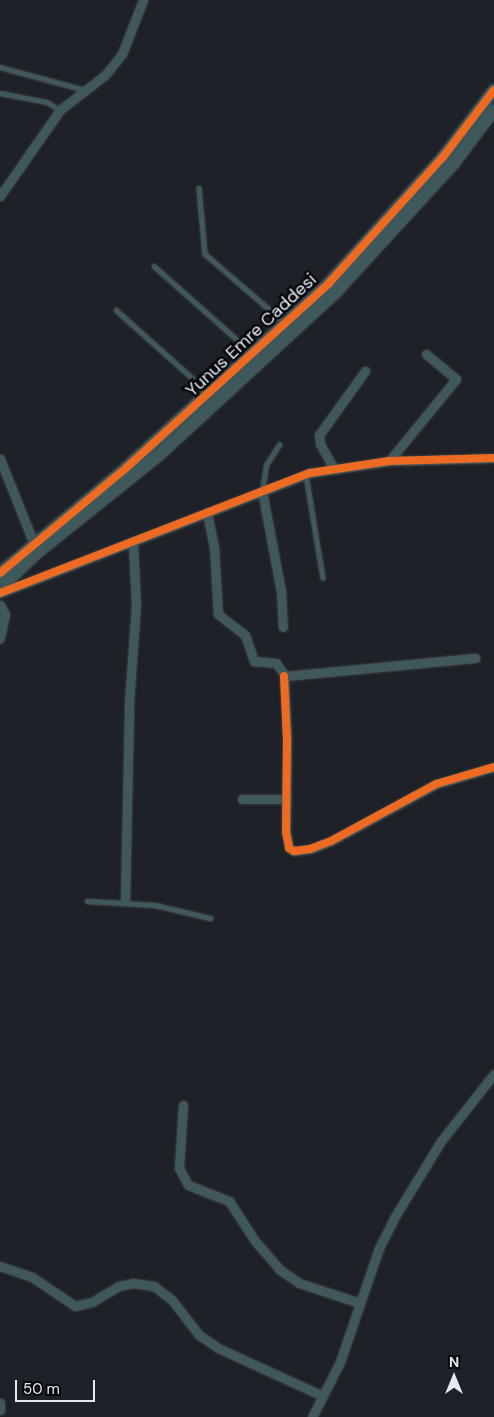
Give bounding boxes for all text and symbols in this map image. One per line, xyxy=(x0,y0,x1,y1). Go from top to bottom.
street label: Yunus Emre Caddesi xyxy=(181,269,321,401)
north arrow xyxy=(429,1352,479,1402)
text: N xyxy=(449,1353,459,1371)
scale bar xyxy=(18,1370,98,1402)
text: 50 m xyxy=(23,1379,60,1399)

